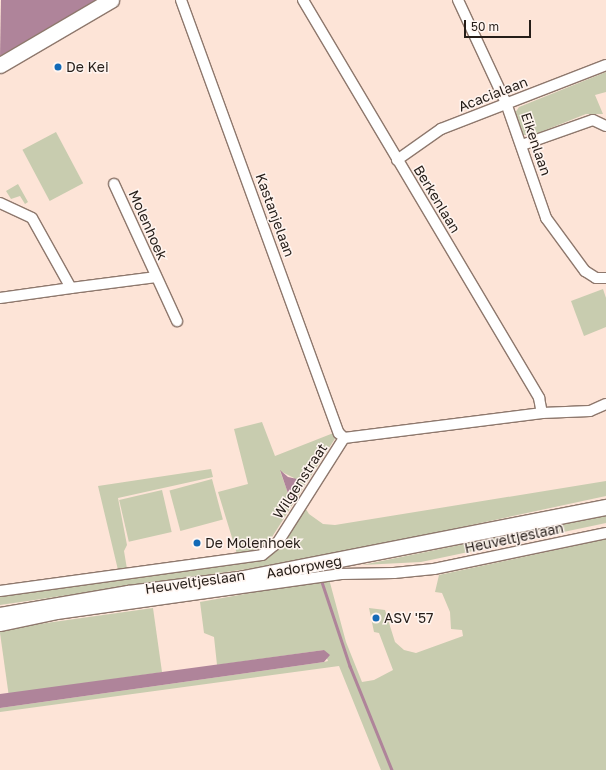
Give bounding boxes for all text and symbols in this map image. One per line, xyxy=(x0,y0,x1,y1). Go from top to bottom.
scale bar xyxy=(466,12,533,38)
text: 50 m xyxy=(471,19,499,34)
place label: De Kei xyxy=(66,59,109,75)
marker: De Kei xyxy=(53,62,63,72)
street label: Acacialaan xyxy=(456,73,530,115)
street label: Eikenlaan xyxy=(517,110,555,178)
street label: Berkenlaan xyxy=(410,162,464,236)
street label: Kastanjelaan xyxy=(252,171,298,259)
street label: Molenhoek xyxy=(125,188,171,262)
street label: Wilgenstraat xyxy=(269,440,331,522)
street label: Heuveltjeslaan xyxy=(463,519,565,557)
place label: De Molenhoek xyxy=(205,535,301,551)
marker: De Molenhoek xyxy=(192,538,202,548)
street label: Aadorpweg xyxy=(265,552,343,582)
street label: Heuveltjeslaan xyxy=(144,567,246,597)
place label: ASV '57 xyxy=(384,610,433,626)
marker: ASV '57 xyxy=(371,613,381,623)

